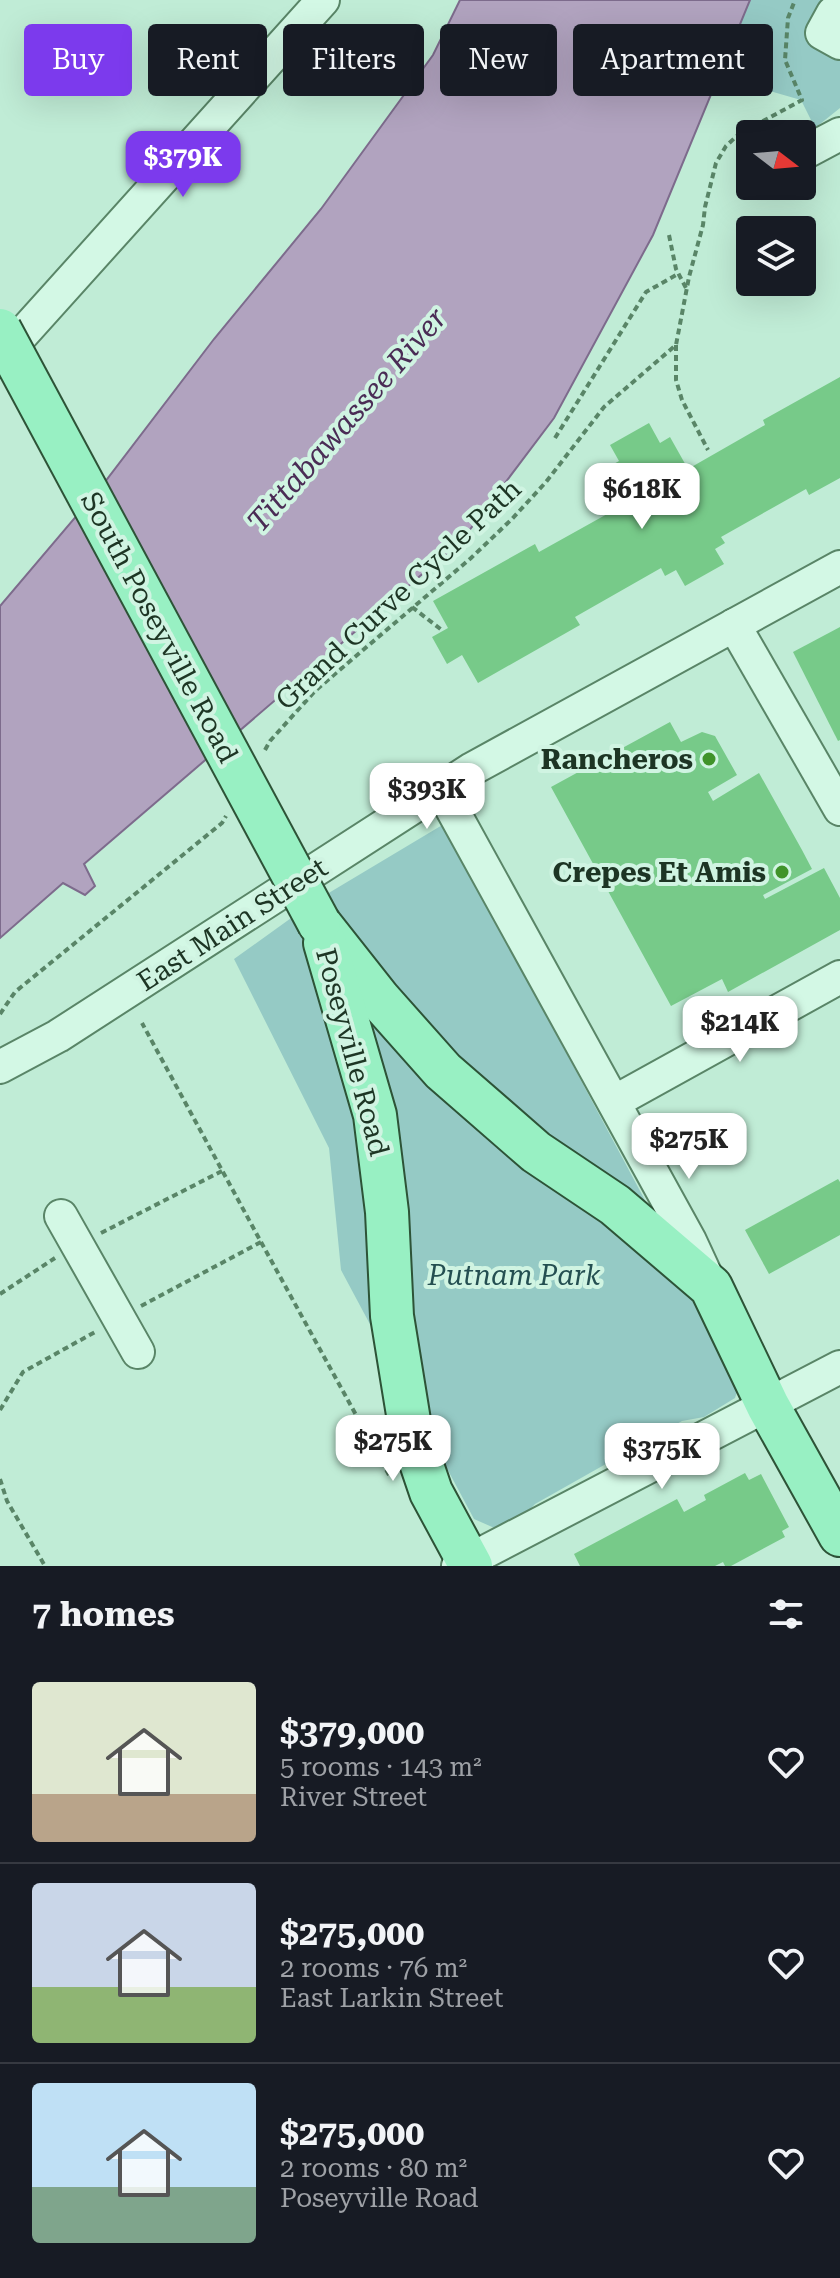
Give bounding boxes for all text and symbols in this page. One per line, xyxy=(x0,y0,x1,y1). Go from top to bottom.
chip: Buy xyxy=(24,24,132,96)
chip: Rent xyxy=(148,24,267,96)
chip: Filters xyxy=(283,24,424,96)
chip: New xyxy=(440,24,557,96)
chip: Apartment xyxy=(573,24,773,96)
north arrow xyxy=(736,120,816,200)
map controls xyxy=(736,120,816,296)
pin: $379K xyxy=(127,131,239,199)
text: $379K xyxy=(144,142,222,172)
button: layers xyxy=(736,216,816,296)
water label: Tittabawassee River xyxy=(240,300,454,539)
pin: $618K xyxy=(586,463,698,531)
street label: Grand Curve Cycle Path xyxy=(269,472,528,717)
text: $618K xyxy=(603,474,681,504)
street label: South Poseyville Road xyxy=(74,486,245,768)
place label: Rancheros xyxy=(541,743,693,776)
marker: Rancheros xyxy=(700,750,718,768)
pin: $393K xyxy=(371,763,483,831)
text: $393K xyxy=(388,774,466,804)
street label: East Main Street xyxy=(131,851,334,998)
place label: Crepes Et Amis xyxy=(552,856,766,889)
marker: Crepes Et Amis xyxy=(773,863,791,881)
street label: Poseyville Road xyxy=(309,945,396,1160)
pin: $214K xyxy=(684,996,796,1064)
text: $214K xyxy=(701,1007,779,1037)
pin: $275K xyxy=(633,1113,745,1181)
text: $275K xyxy=(650,1124,728,1154)
park label: Putnam Park xyxy=(427,1259,601,1292)
pin: $275K xyxy=(337,1415,449,1483)
pin: $375K xyxy=(606,1423,718,1491)
text: $275K xyxy=(354,1426,432,1456)
text: $375K xyxy=(623,1434,701,1464)
icon: filters xyxy=(764,1592,808,1636)
text: 7 homes xyxy=(32,1594,175,1634)
text: $379,000 xyxy=(280,1712,424,1752)
icon: home xyxy=(96,1714,192,1810)
icon: heart xyxy=(764,1740,808,1784)
text: 5 rooms · 143 m² xyxy=(280,1752,482,1782)
text: River Street xyxy=(280,1782,427,1812)
text: $275,000 xyxy=(280,1913,424,1953)
icon: home xyxy=(96,1915,192,2011)
icon: heart xyxy=(764,1941,808,1985)
text: 2 rooms · 76 m² xyxy=(280,1953,467,1983)
text: East Larkin Street xyxy=(280,1983,503,2013)
text: $275,000 xyxy=(280,2113,424,2153)
icon: home xyxy=(96,2115,192,2211)
icon: heart xyxy=(764,2141,808,2185)
text: 2 rooms · 80 m² xyxy=(280,2153,467,2183)
text: Poseyville Road xyxy=(280,2183,479,2213)

